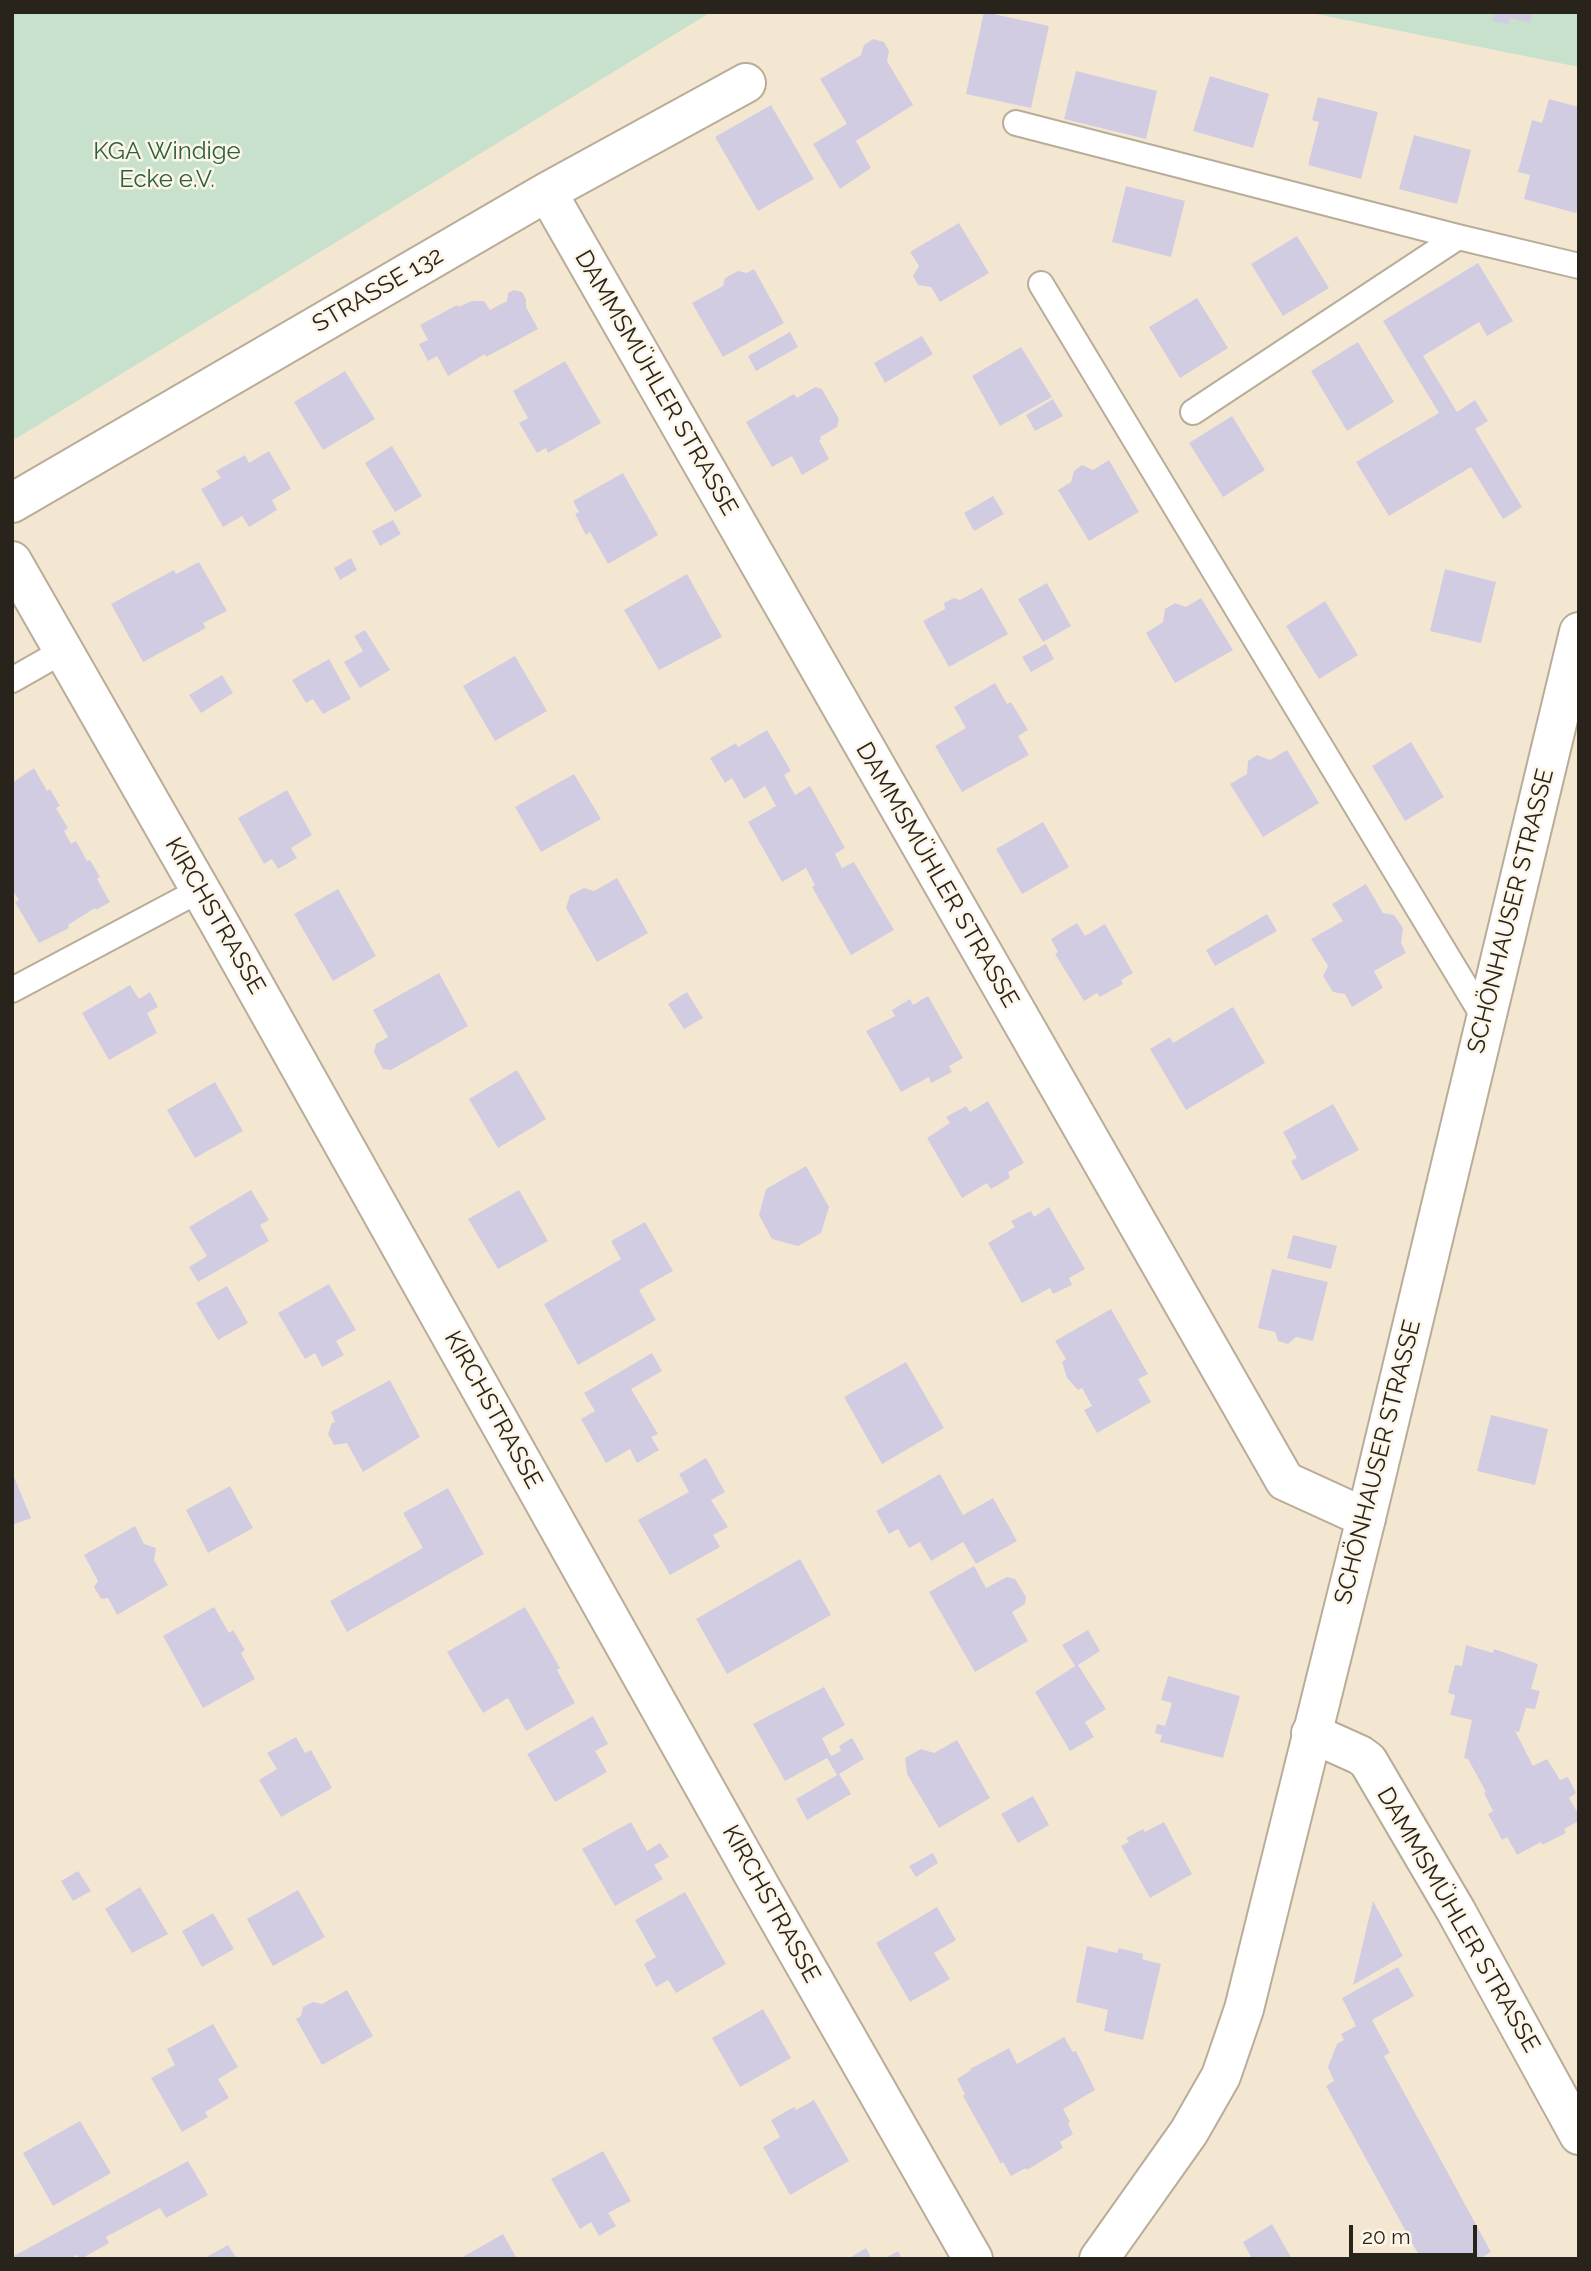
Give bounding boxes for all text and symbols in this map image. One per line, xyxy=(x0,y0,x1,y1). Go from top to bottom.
park label: KGA Windige Ecke e.V. xyxy=(93,138,241,194)
street label: STRASSE 132 xyxy=(307,241,449,339)
street label: DAMMSMÜHLER STRASSE xyxy=(568,245,744,521)
street label: DAMMSMÜHLER STRASSE xyxy=(849,737,1025,1013)
street label: SCHÖNHAUSER STRASSE xyxy=(1462,766,1560,1056)
street label: KIRCHSTRASSE xyxy=(159,833,271,999)
street label: SCHÖNHAUSER STRASSE xyxy=(1329,1317,1427,1607)
street label: KIRCHSTRASSE xyxy=(438,1326,548,1494)
street label: DAMMSMÜHLER STRASSE xyxy=(1370,1782,1546,2058)
street label: KIRCHSTRASSE xyxy=(716,1820,826,1988)
scale bar xyxy=(1353,2212,1481,2256)
text: 20 m xyxy=(1362,2224,1410,2249)

